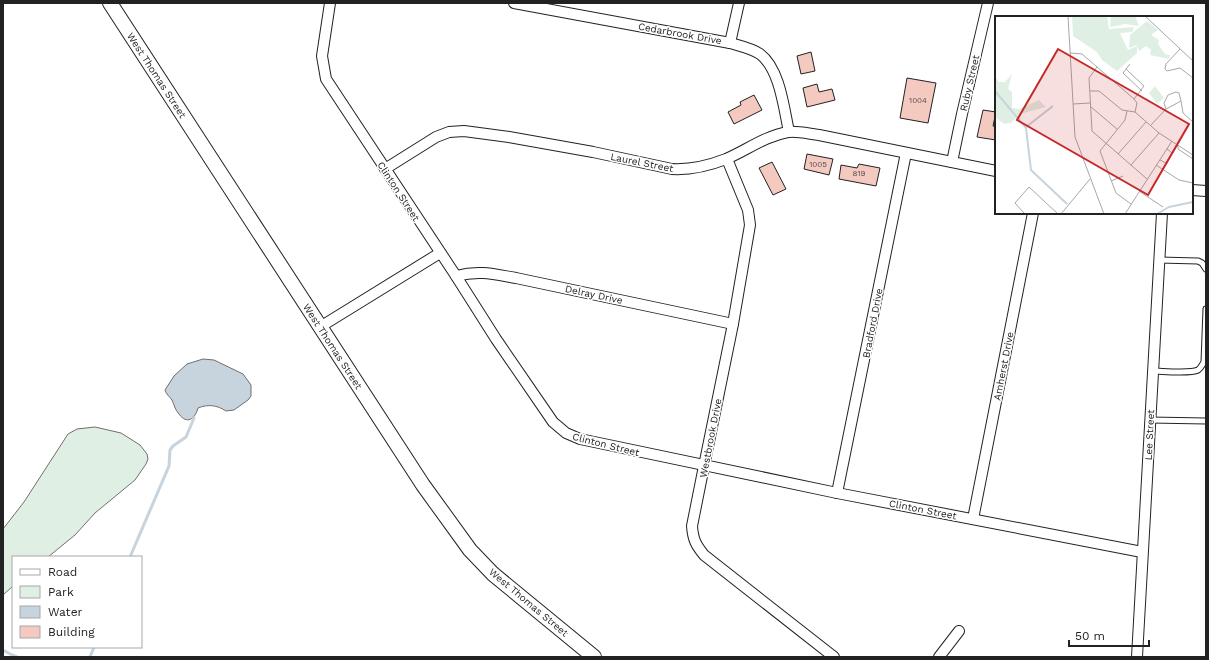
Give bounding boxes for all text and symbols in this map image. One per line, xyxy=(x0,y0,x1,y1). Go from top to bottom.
inset map xyxy=(995,16,1193,214)
street label: Cedarbrook Drive xyxy=(637,21,723,46)
street label: West Thomas Street xyxy=(125,30,189,121)
street label: Ruby Street xyxy=(958,53,981,112)
house number: 1004 xyxy=(909,96,927,105)
street label: Laurel Street xyxy=(610,151,675,174)
street label: Clinton Street xyxy=(375,160,422,224)
house number: 1005 xyxy=(809,160,827,169)
house number: 819 xyxy=(853,169,866,178)
street label: Delray Drive xyxy=(564,283,624,306)
street label: Bradford Drive xyxy=(860,287,885,359)
street label: West Thomas Street xyxy=(301,301,365,392)
street label: Amherst Drive xyxy=(991,331,1016,401)
street label: Westbrook Drive xyxy=(697,397,724,479)
street label: Lee Street xyxy=(1143,409,1156,461)
street label: Clinton Street xyxy=(571,431,641,458)
street label: Clinton Street xyxy=(888,498,958,522)
legend xyxy=(12,556,142,648)
text: Road xyxy=(48,565,77,579)
street label: West Thomas Street xyxy=(487,566,571,639)
text: Park xyxy=(48,585,74,599)
text: Water xyxy=(48,605,83,619)
scale bar xyxy=(1069,622,1149,648)
text: Building xyxy=(48,625,95,639)
text: 50 m xyxy=(1075,629,1105,643)

